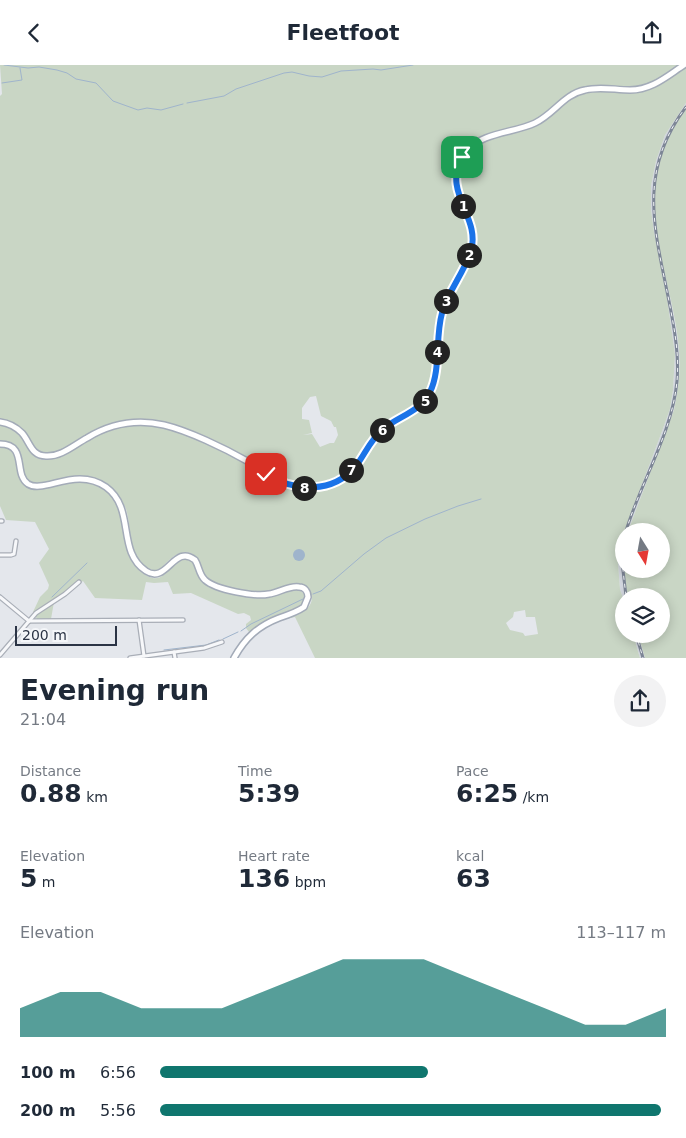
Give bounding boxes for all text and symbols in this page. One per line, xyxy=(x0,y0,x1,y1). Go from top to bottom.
icon: back xyxy=(20,19,48,47)
icon: share xyxy=(638,19,666,47)
text: Fleetfoot xyxy=(286,20,400,45)
pin xyxy=(441,136,483,178)
icon: arrive xyxy=(448,143,476,171)
pin: 1 xyxy=(450,193,476,219)
text: 1 xyxy=(459,198,468,214)
pin: 2 xyxy=(456,243,482,267)
text: 2 xyxy=(465,247,474,263)
pin: 3 xyxy=(434,289,458,313)
text: 3 xyxy=(442,293,451,309)
pin: 4 xyxy=(424,339,450,365)
text: 4 xyxy=(433,344,442,360)
pin: 5 xyxy=(412,389,438,413)
text: 5 xyxy=(421,393,430,409)
pin: 6 xyxy=(370,417,394,443)
text: 6 xyxy=(378,422,387,438)
pin xyxy=(245,453,287,495)
pin: 7 xyxy=(338,457,364,483)
icon: check xyxy=(252,460,280,488)
text: 7 xyxy=(347,462,356,478)
pin: 8 xyxy=(292,475,316,501)
text: 8 xyxy=(300,480,309,496)
north arrow xyxy=(615,523,670,577)
map controls xyxy=(615,523,670,643)
button: layers xyxy=(615,588,670,643)
scale bar xyxy=(15,623,118,646)
text: 200 m xyxy=(22,627,67,643)
text: Evening run xyxy=(20,674,209,707)
button: share xyxy=(614,675,666,727)
text: 21:04 xyxy=(20,710,66,729)
text: Distance xyxy=(20,763,81,779)
text: Time xyxy=(238,763,272,779)
text: Pace xyxy=(456,763,489,779)
text: 0.88 xyxy=(20,779,82,808)
text: 5:39 xyxy=(238,779,300,808)
text: 6:25 xyxy=(456,779,518,808)
text: km xyxy=(82,789,108,805)
text: /km xyxy=(518,789,549,805)
text: Elevation xyxy=(20,848,85,864)
text: Heart rate xyxy=(238,848,310,864)
text: kcal xyxy=(456,848,484,864)
text: 5 xyxy=(20,864,37,893)
text: 136 xyxy=(238,864,290,893)
text: 63 xyxy=(456,864,491,893)
text: m xyxy=(37,874,56,890)
text: bpm xyxy=(290,874,326,890)
text: Elevation xyxy=(20,923,94,942)
text: 113–117 m xyxy=(576,923,666,942)
text: 100 m xyxy=(20,1063,76,1082)
text: 6:56 xyxy=(100,1063,136,1082)
text: 200 m xyxy=(20,1101,76,1120)
text: 5:56 xyxy=(100,1101,136,1120)

